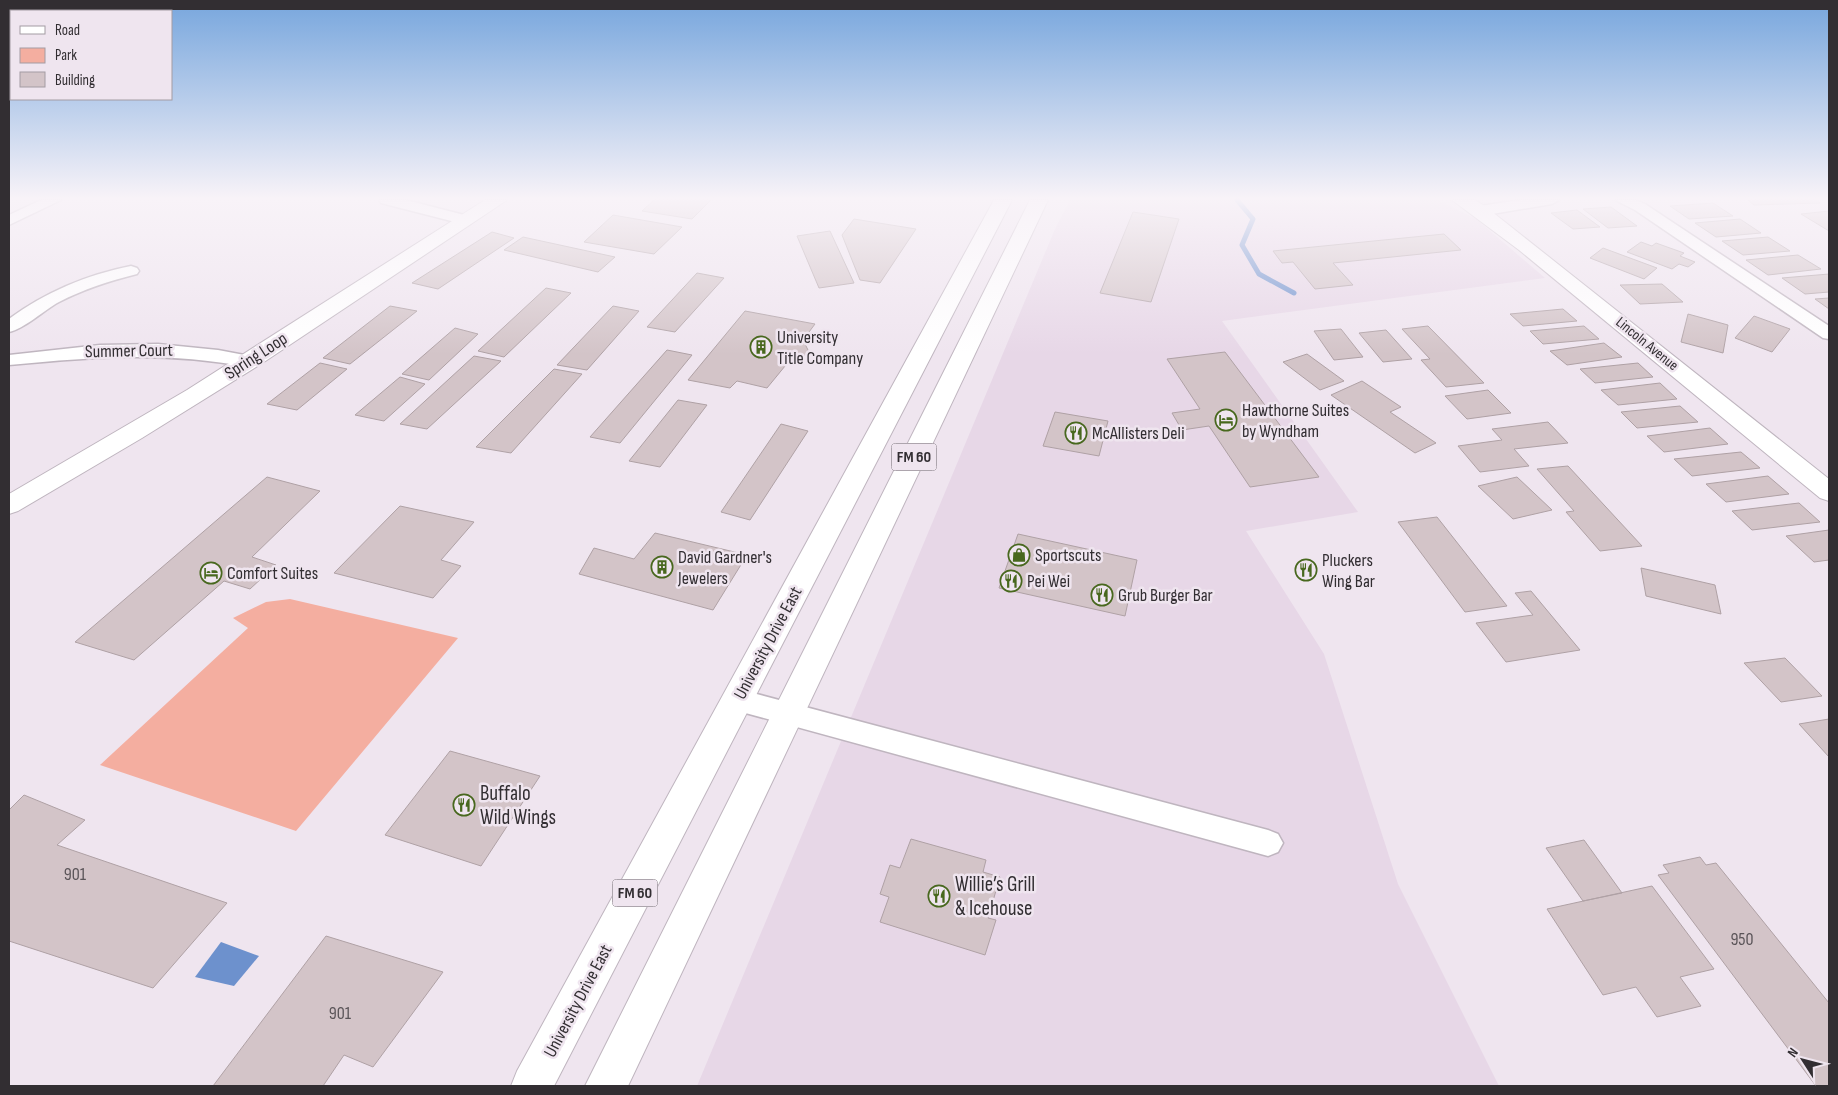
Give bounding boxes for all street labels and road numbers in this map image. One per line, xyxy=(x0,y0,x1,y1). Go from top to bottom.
street label: Lincoln Avenue xyxy=(1612,313,1682,375)
street label: Spring Loop xyxy=(221,328,291,384)
street label: Summer Court xyxy=(85,340,174,362)
road number: FM 60 xyxy=(892,444,936,471)
street label: University Drive East xyxy=(730,583,807,703)
road number: FM 60 xyxy=(612,880,658,906)
street label: University Drive East xyxy=(540,941,617,1061)

